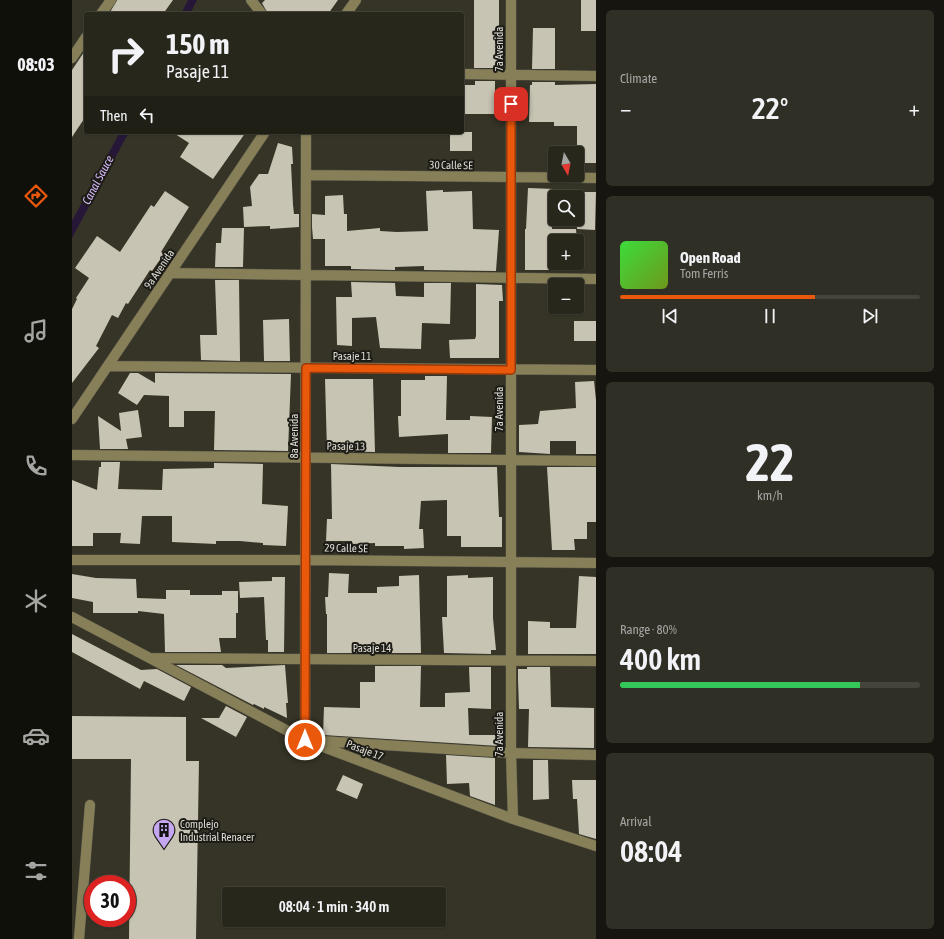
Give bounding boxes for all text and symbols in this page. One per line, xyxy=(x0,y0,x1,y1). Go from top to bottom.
street label: 7a Avenida xyxy=(493,27,505,71)
icon: right xyxy=(100,28,152,80)
text: 150 m xyxy=(166,28,229,60)
text: 08:03 xyxy=(17,54,55,75)
text: Pasaje 11 xyxy=(166,61,229,82)
text: Climate xyxy=(620,71,657,86)
pin xyxy=(494,87,528,121)
text: 22° xyxy=(752,91,788,125)
icon: arrive xyxy=(500,93,522,115)
text: − xyxy=(620,95,631,121)
text: + xyxy=(909,95,920,121)
icon: left xyxy=(136,104,158,126)
text: Then xyxy=(100,107,128,124)
north arrow xyxy=(548,146,584,182)
map controls xyxy=(548,146,584,314)
water label: Canal Sauce xyxy=(79,153,117,207)
street label: 30 Calle SE xyxy=(429,159,473,171)
icon: directions xyxy=(22,182,50,210)
button: search xyxy=(548,190,584,226)
button: + xyxy=(548,234,584,270)
street label: 9a Avenida xyxy=(142,247,176,291)
text: Open Road xyxy=(680,249,741,266)
text: Tom Ferris xyxy=(680,266,728,281)
button: − xyxy=(548,278,584,314)
icon: previous xyxy=(659,305,681,327)
icon: pause xyxy=(759,305,781,327)
icon: next xyxy=(859,305,881,327)
icon: music xyxy=(22,317,50,345)
street label: Pasaje 11 xyxy=(333,350,371,362)
street label: 7a Avenida xyxy=(493,387,505,431)
street label: 8a Avenida xyxy=(288,414,300,458)
text: 22 xyxy=(746,432,794,492)
street label: Pasaje 13 xyxy=(327,440,365,452)
icon: phone xyxy=(22,452,50,480)
text: km/h xyxy=(757,488,783,503)
street label: 29 Calle SE xyxy=(324,542,368,554)
icon: climate xyxy=(22,587,50,615)
text: Range · 80% xyxy=(620,622,677,637)
street label: Pasaje 14 xyxy=(353,642,391,654)
text: 400 km xyxy=(620,642,701,676)
street label: 7a Avenida xyxy=(493,712,505,756)
position arrow xyxy=(284,719,326,761)
icon: car xyxy=(22,722,50,750)
street label: Pasaje 17 xyxy=(345,737,385,763)
text: Arrival xyxy=(620,814,652,829)
building icon: Complejo Industrial Renacer xyxy=(151,817,177,850)
place label: Complejo Industrial Renacer xyxy=(180,818,255,843)
text: 08:04 xyxy=(620,834,682,868)
icon: filters xyxy=(22,857,50,885)
speed limit sign: 30 xyxy=(84,875,136,927)
text: 08:04 · 1 min · 340 m xyxy=(279,898,389,915)

